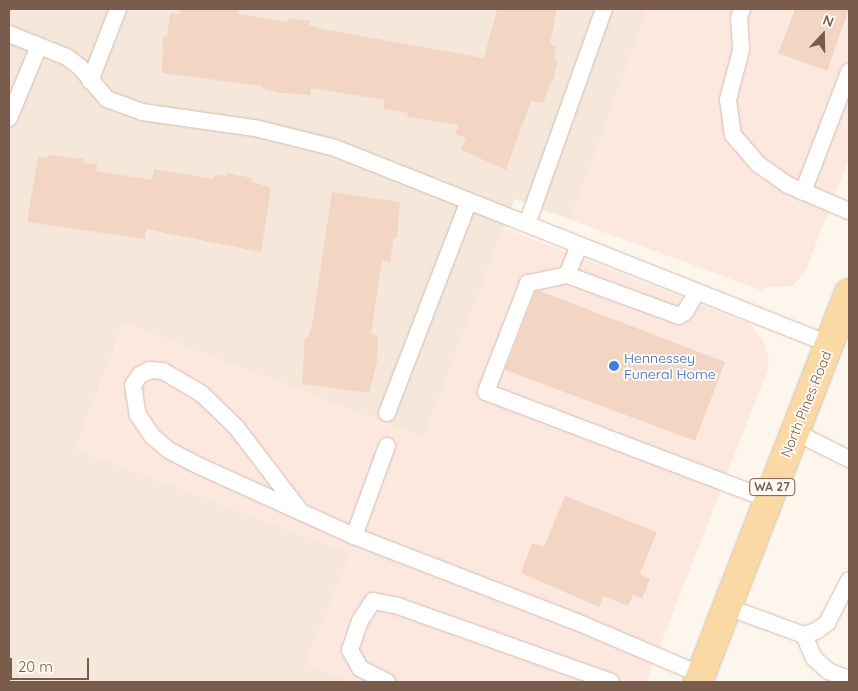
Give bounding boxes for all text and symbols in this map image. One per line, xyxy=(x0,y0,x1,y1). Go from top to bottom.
north arrow xyxy=(798,10,848,60)
text: N xyxy=(820,11,836,31)
street label: North Pines Road xyxy=(777,348,835,460)
place label: Hennessey Funeral Home xyxy=(624,350,716,382)
marker: Hennessey Funeral Home xyxy=(608,360,620,372)
road number: WA 27 xyxy=(748,478,796,497)
scale bar xyxy=(12,648,91,680)
text: 20 m xyxy=(18,657,53,676)

